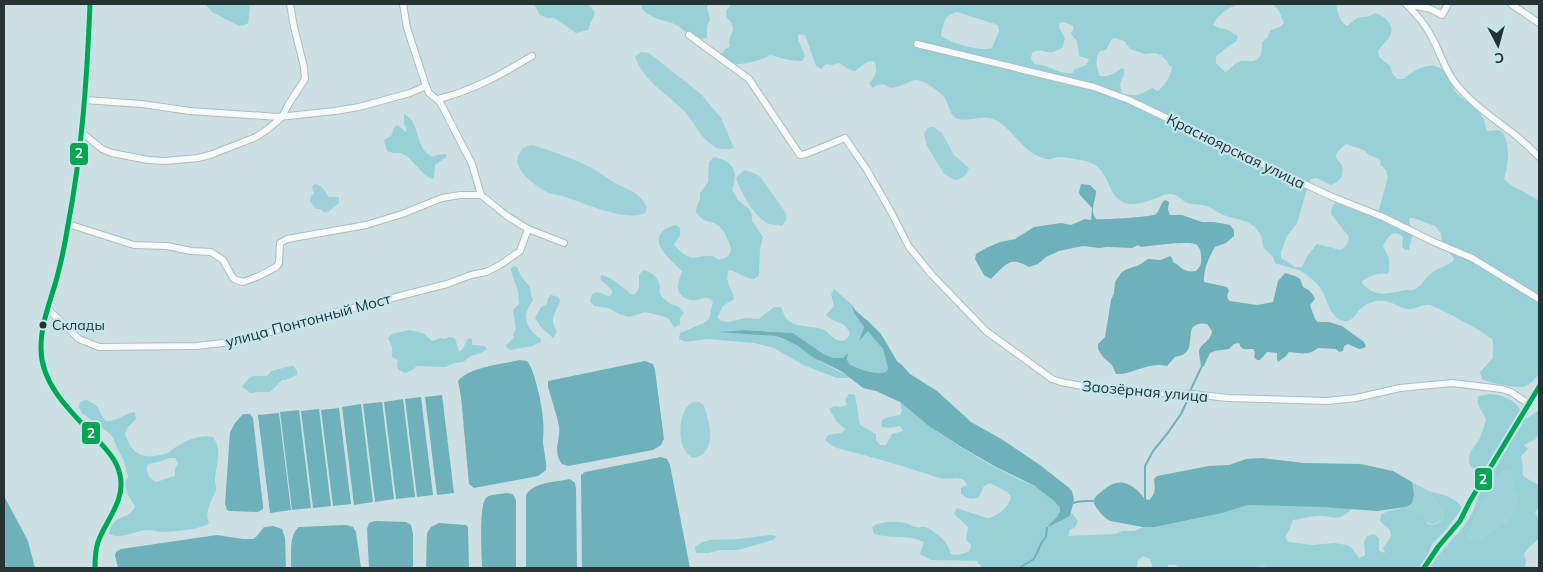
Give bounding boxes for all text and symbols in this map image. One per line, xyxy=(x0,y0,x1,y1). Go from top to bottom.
north arrow xyxy=(1473,20,1523,70)
text: С xyxy=(1494,48,1505,67)
street label: Красноярская улица xyxy=(1164,109,1308,193)
line badge: 2 xyxy=(69,142,89,166)
text: 2 xyxy=(75,144,83,162)
street label: улица Понтонный Мост xyxy=(223,289,393,351)
place label: Склады xyxy=(52,316,105,334)
marker: Склады xyxy=(38,320,48,330)
street label: Заозёрная улица xyxy=(1081,376,1209,406)
line badge: 2 xyxy=(81,421,101,445)
text: 2 xyxy=(87,424,95,442)
line badge: 2 xyxy=(1474,467,1493,491)
text: 2 xyxy=(1479,470,1487,488)

